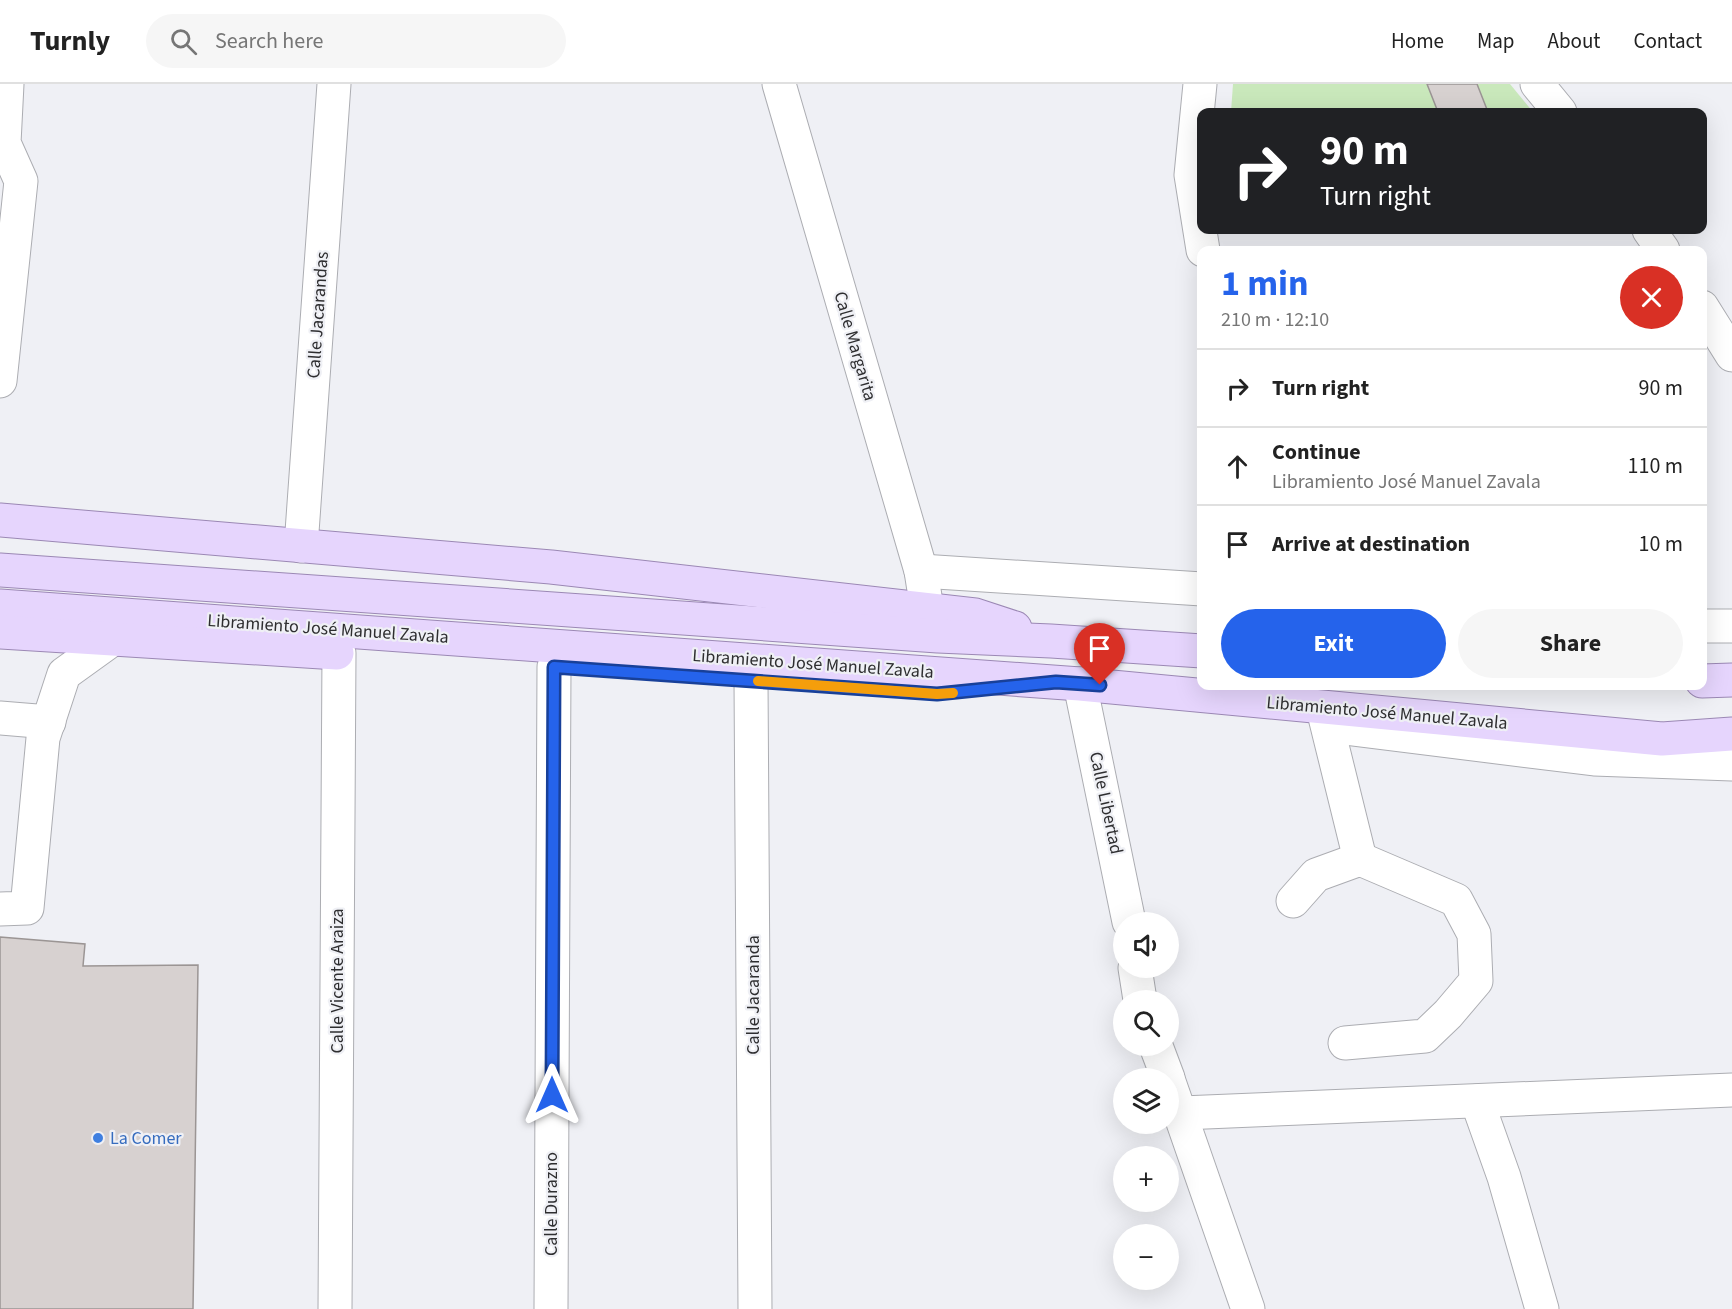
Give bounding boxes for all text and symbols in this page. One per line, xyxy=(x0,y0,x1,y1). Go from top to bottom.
search box xyxy=(146,14,566,68)
text: Turnly xyxy=(30,21,110,61)
icon: search xyxy=(167,25,200,58)
text: Search here xyxy=(215,25,324,57)
text: Home xyxy=(1391,26,1444,56)
text: Map xyxy=(1477,26,1515,56)
text: About xyxy=(1548,26,1600,56)
text: Contact xyxy=(1633,26,1702,56)
text: 90 m xyxy=(1320,121,1409,181)
icon: right xyxy=(1221,132,1299,210)
text: Turn right xyxy=(1320,177,1431,216)
street label: Calle Jacarandas xyxy=(301,251,335,379)
text: 1 min xyxy=(1221,258,1309,309)
button: close xyxy=(1620,266,1683,329)
street label: Calle Margarita xyxy=(827,288,883,404)
text: 210 m · 12:10 xyxy=(1221,306,1329,334)
icon: right xyxy=(1221,372,1254,405)
text: Turn right xyxy=(1272,372,1369,404)
text: 90 m xyxy=(1638,372,1683,404)
text: Continue xyxy=(1272,436,1361,468)
icon: ahead xyxy=(1221,450,1254,483)
text: 110 m xyxy=(1628,450,1683,482)
text: Libramiento José Manuel Zavala xyxy=(1272,468,1541,496)
icon: arrive xyxy=(1221,528,1254,561)
text: Arrive at destination xyxy=(1272,528,1470,560)
text: 10 m xyxy=(1638,528,1683,560)
street label: Libramiento José Manuel Zavala xyxy=(206,608,450,650)
button: Exit xyxy=(1221,609,1446,678)
button: Share xyxy=(1458,609,1683,678)
pin xyxy=(1074,623,1125,685)
icon: arrive xyxy=(1083,632,1116,665)
street label: Libramiento José Manuel Zavala xyxy=(691,643,935,685)
street label: Libramiento José Manuel Zavala xyxy=(1265,690,1509,736)
street label: Calle Libertad xyxy=(1083,749,1129,857)
street label: Calle Vicente Araiza xyxy=(325,908,350,1054)
map controls xyxy=(1113,912,1179,1290)
button: sound xyxy=(1113,912,1179,978)
street label: Calle Jacaranda xyxy=(741,935,766,1055)
button: search xyxy=(1113,990,1179,1056)
position arrow xyxy=(520,1063,584,1127)
button: layers xyxy=(1113,1068,1179,1134)
place label: La Comer xyxy=(110,1126,182,1151)
marker: La Comer xyxy=(91,1131,105,1145)
button: + xyxy=(1113,1146,1179,1212)
street label: Calle Durazno xyxy=(539,1152,564,1256)
button: − xyxy=(1113,1224,1179,1290)

